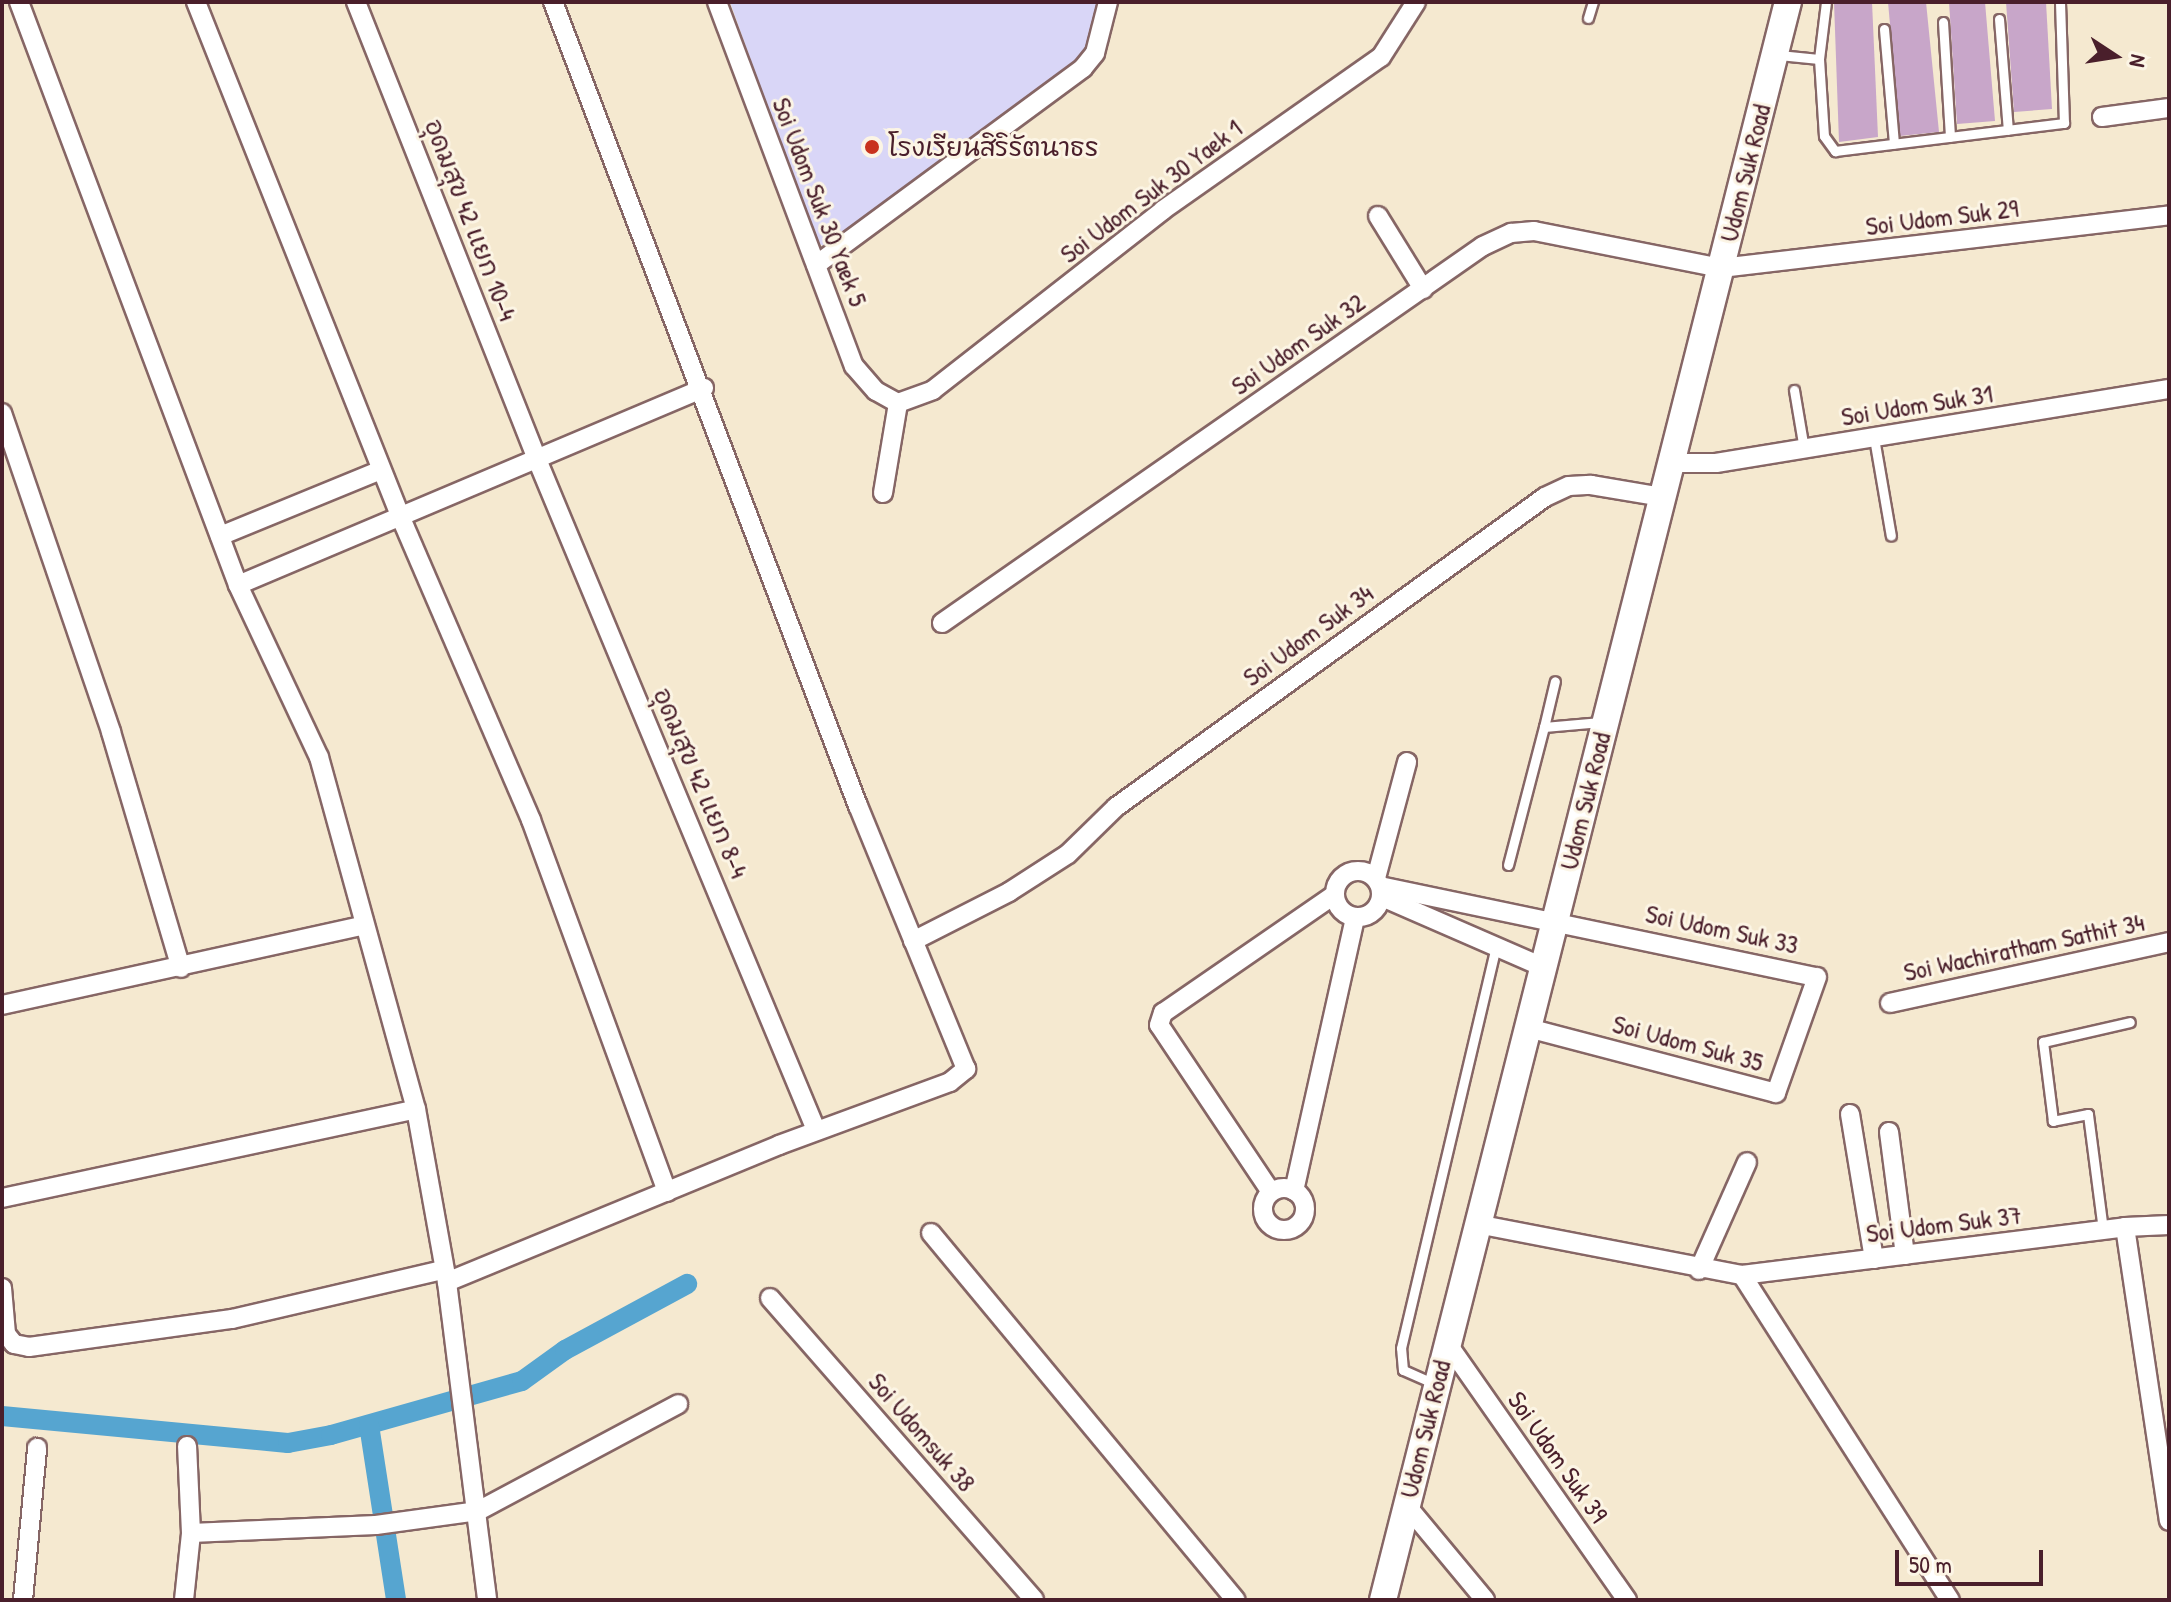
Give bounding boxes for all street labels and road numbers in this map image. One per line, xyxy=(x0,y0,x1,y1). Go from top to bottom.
street label: Soi Udom Suk 30 Yaek 5 xyxy=(766,93,874,311)
street label: Udom Suk Road xyxy=(1713,101,1777,245)
street label: Soi Udom Suk 30 Yaek 1 xyxy=(1054,113,1248,269)
street label: อุดมสุข 42 แยก 10-4 xyxy=(418,115,524,325)
street label: Soi Udom Suk 29 xyxy=(1864,192,2020,242)
street label: Soi Udom Suk 32 xyxy=(1225,287,1371,401)
street label: Soi Udom Suk 31 xyxy=(1839,378,1995,432)
street label: Soi Udom Suk 34 xyxy=(1237,577,1379,693)
street label: อุดมสุข 42 แยก 8-4 xyxy=(647,683,755,883)
street label: Udom Suk Road xyxy=(1553,729,1617,873)
street label: Soi Udom Suk 33 xyxy=(1643,898,1801,960)
street label: Soi Wachiratham Sathit 34 xyxy=(1901,906,2147,988)
street label: Soi Udom Suk 35 xyxy=(1609,1008,1767,1078)
street label: Soi Udom Suk 37 xyxy=(1864,1199,2024,1249)
street label: Udom Suk Road xyxy=(1393,1357,1457,1501)
street label: Soi Udomsuk 38 xyxy=(862,1366,982,1498)
street label: Soi Udom Suk 39 xyxy=(1501,1385,1615,1529)

